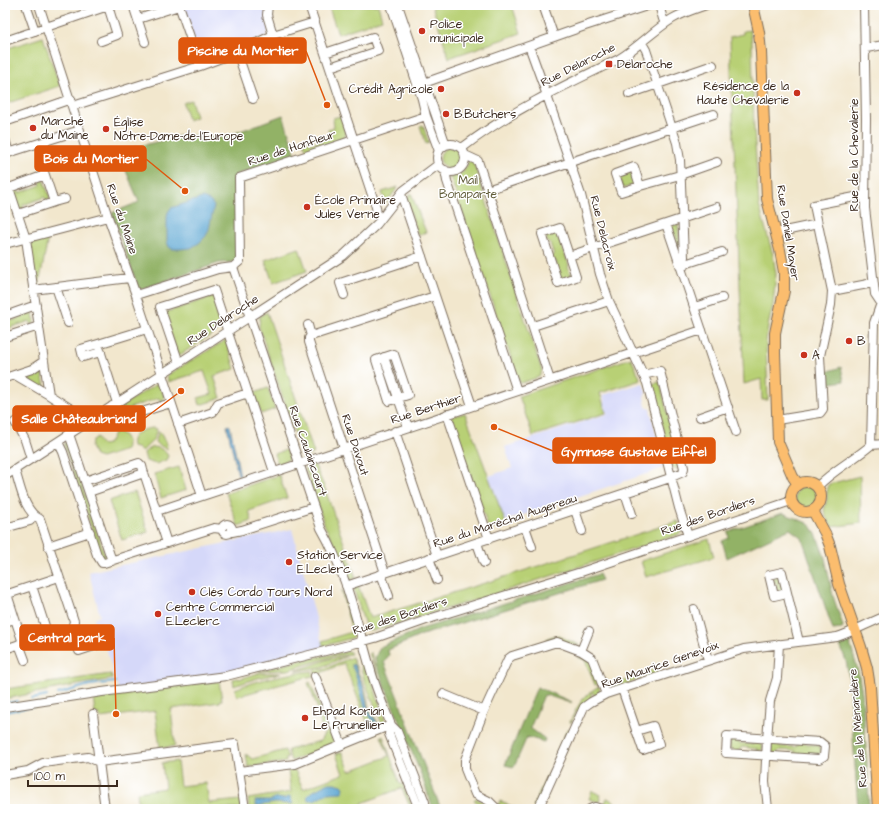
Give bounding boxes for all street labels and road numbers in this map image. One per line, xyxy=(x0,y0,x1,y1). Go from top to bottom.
street label: Rue Delaroche xyxy=(538,39,619,91)
street label: Rue de la Chevalerie xyxy=(846,98,863,211)
street label: Rue de Honfleur xyxy=(246,126,339,170)
street label: Rue du Maine xyxy=(102,182,142,257)
street label: Rue Daniel Mayer xyxy=(771,184,804,283)
street label: Rue Delacroix xyxy=(585,194,621,273)
street label: Rue Delaroche xyxy=(184,290,262,349)
street label: Rue Berthier xyxy=(389,389,464,428)
street label: Rue Caulaincourt xyxy=(285,404,331,499)
street label: Rue Davout xyxy=(337,412,373,478)
street label: Rue du Maréchal Augereau xyxy=(431,490,579,553)
street label: Rue des Bordiers xyxy=(659,492,757,540)
street label: Rue des Bordiers xyxy=(351,593,449,639)
street label: Rue Maurice Genevoix xyxy=(599,637,721,693)
street label: Rue de la Ménardière xyxy=(844,668,872,788)

